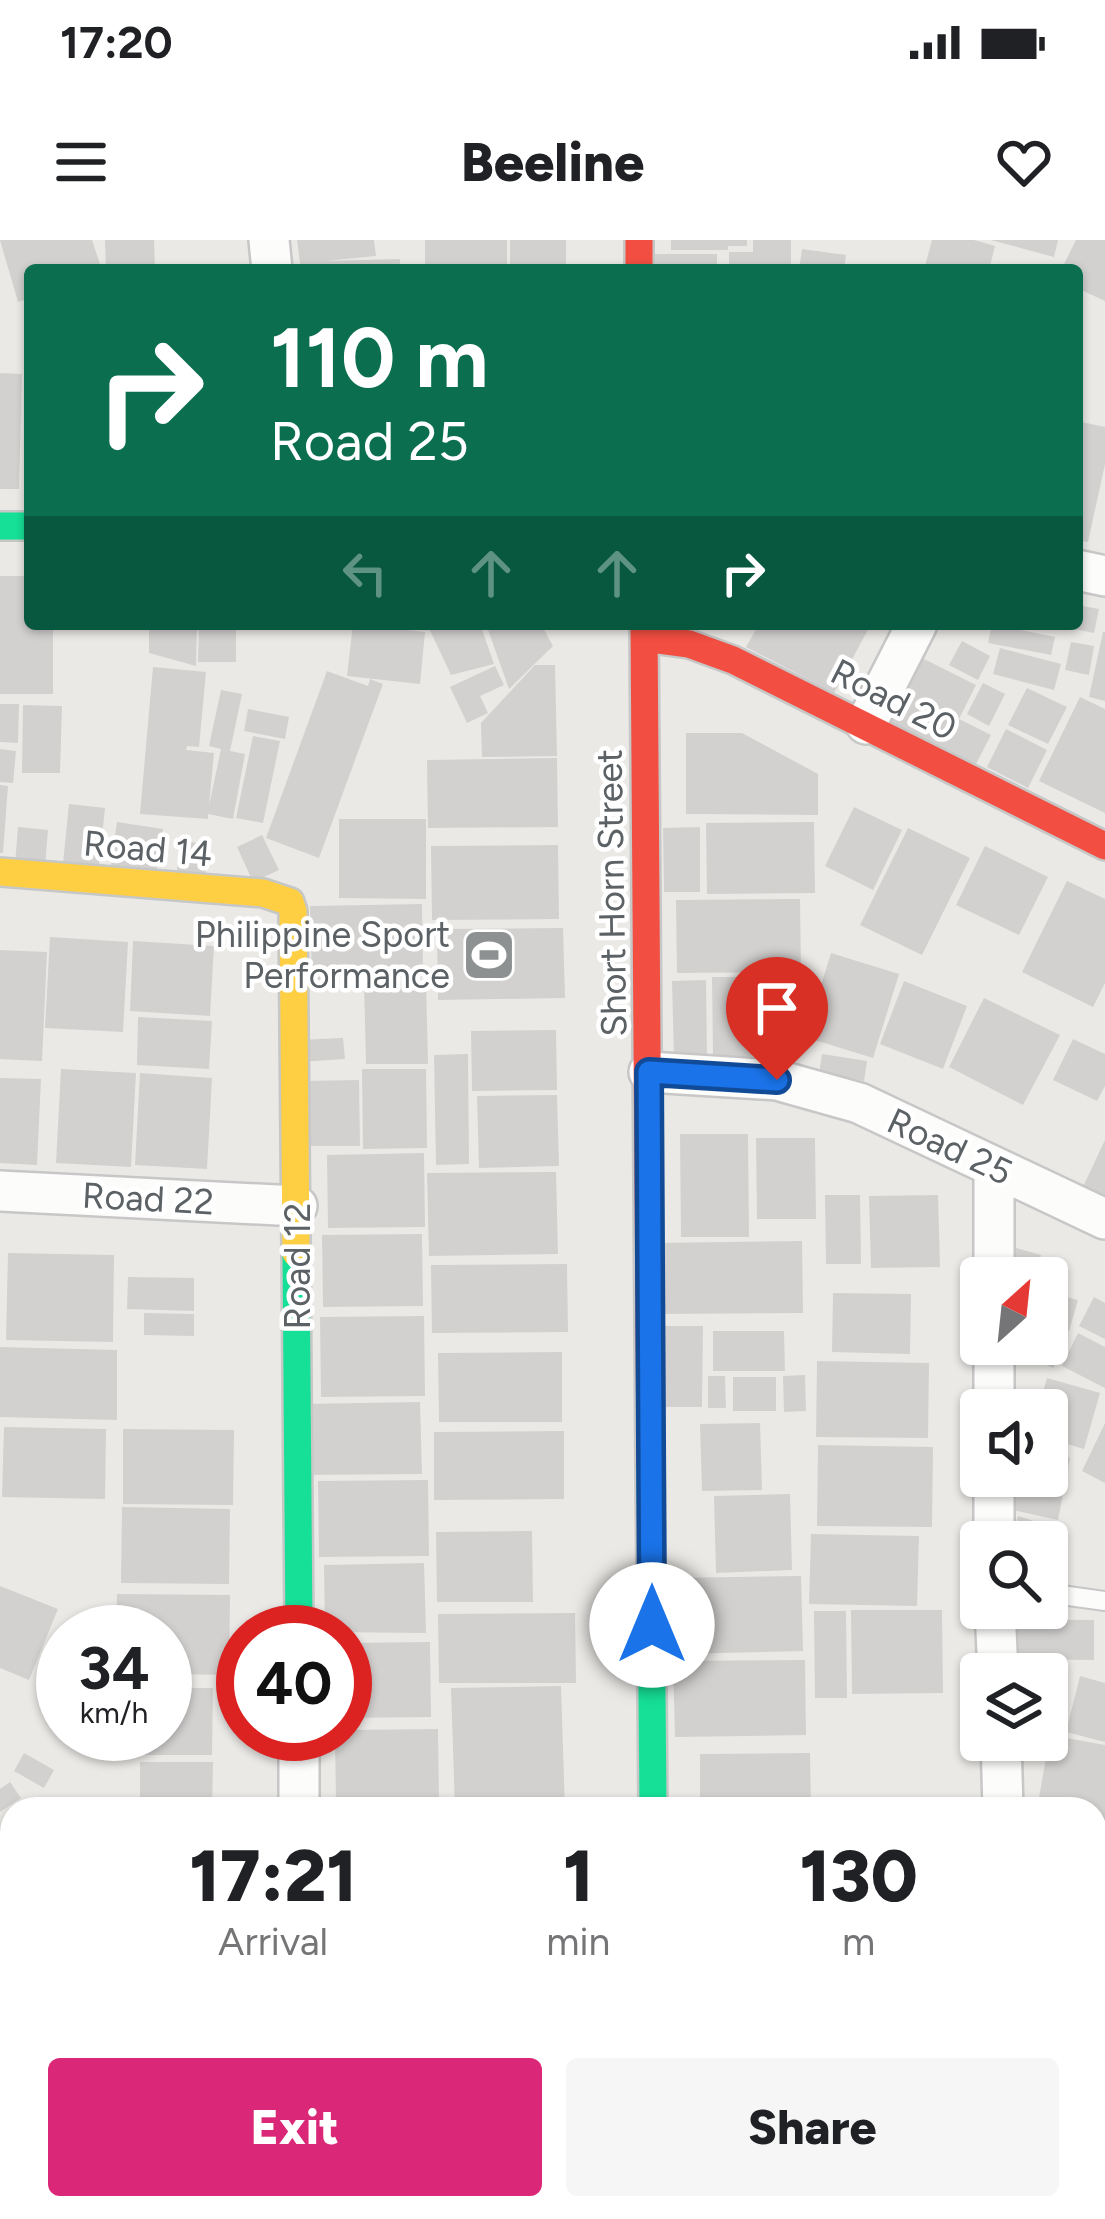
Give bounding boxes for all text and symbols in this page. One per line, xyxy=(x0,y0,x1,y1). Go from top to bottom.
text: 17:20 xyxy=(60,15,173,69)
icon: menu xyxy=(48,129,114,195)
icon: heart xyxy=(991,129,1057,195)
text: Beeline xyxy=(461,130,644,195)
text: 110 m xyxy=(270,307,489,408)
icon: right xyxy=(72,312,228,468)
text: Road 25 xyxy=(270,409,469,474)
icon: left xyxy=(332,540,398,606)
icon: ahead xyxy=(458,540,524,606)
icon: ahead xyxy=(584,540,650,606)
icon: right xyxy=(710,540,776,606)
street label: Road 20 xyxy=(824,650,964,749)
street label: Short Horn Street xyxy=(587,749,636,1037)
street label: Road 14 xyxy=(82,821,214,876)
place label: Philippine Sport Performance xyxy=(195,913,450,997)
sports icon: Philippine Sport Performance xyxy=(461,927,517,983)
pin xyxy=(726,957,828,1080)
icon: arrive xyxy=(744,975,810,1041)
street label: Road 25 xyxy=(881,1099,1019,1194)
street label: Road 22 xyxy=(81,1174,215,1223)
street label: Road 12 xyxy=(276,1203,319,1329)
north arrow xyxy=(960,1257,1068,1365)
map controls xyxy=(960,1257,1068,1761)
button: sound xyxy=(960,1389,1068,1497)
button: search xyxy=(960,1521,1068,1629)
position arrow xyxy=(589,1562,715,1688)
speed limit sign: 40 xyxy=(216,1605,372,1761)
text: 34 xyxy=(78,1632,150,1704)
button: layers xyxy=(960,1653,1068,1761)
text: km/h xyxy=(80,1694,148,1731)
text: 17:21 xyxy=(189,1833,357,1919)
text: 1 xyxy=(563,1833,594,1919)
text: 130 xyxy=(800,1833,918,1919)
text: Arrival xyxy=(218,1918,328,1965)
text: min xyxy=(546,1918,610,1965)
text: m xyxy=(842,1918,875,1965)
button: Exit xyxy=(48,2058,542,2196)
button: Share xyxy=(566,2058,1059,2196)

